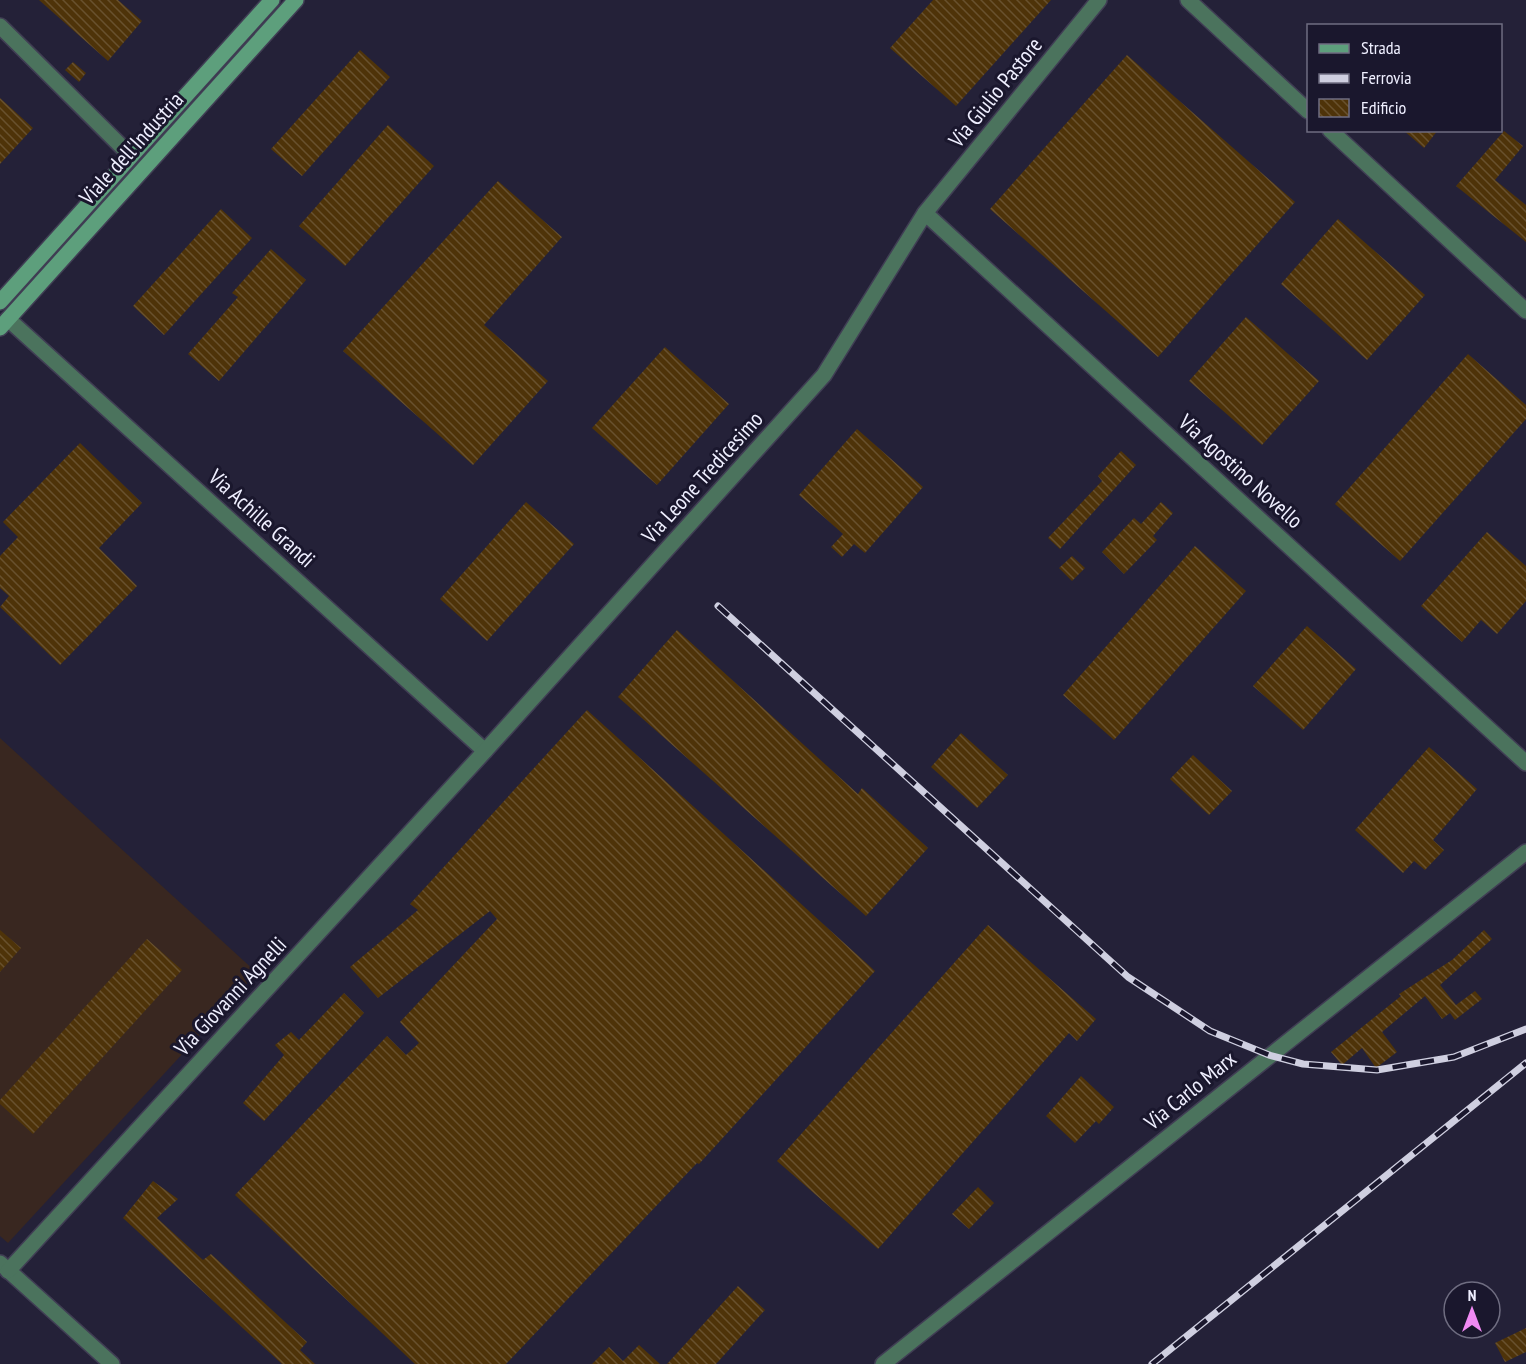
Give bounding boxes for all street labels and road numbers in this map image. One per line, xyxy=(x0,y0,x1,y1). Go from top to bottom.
street label: Via Giulio Pastore xyxy=(941,31,1048,154)
street label: Viale dell'Industria xyxy=(72,86,189,211)
street label: Via Leone Tredicesimo xyxy=(635,405,769,549)
street label: Via Agostino Novello xyxy=(1172,407,1309,534)
street label: Via Achille Grandi xyxy=(202,462,321,573)
street label: Via Giovanni Agnelli xyxy=(167,931,292,1062)
street label: Via Carlo Marx xyxy=(1138,1044,1242,1136)

